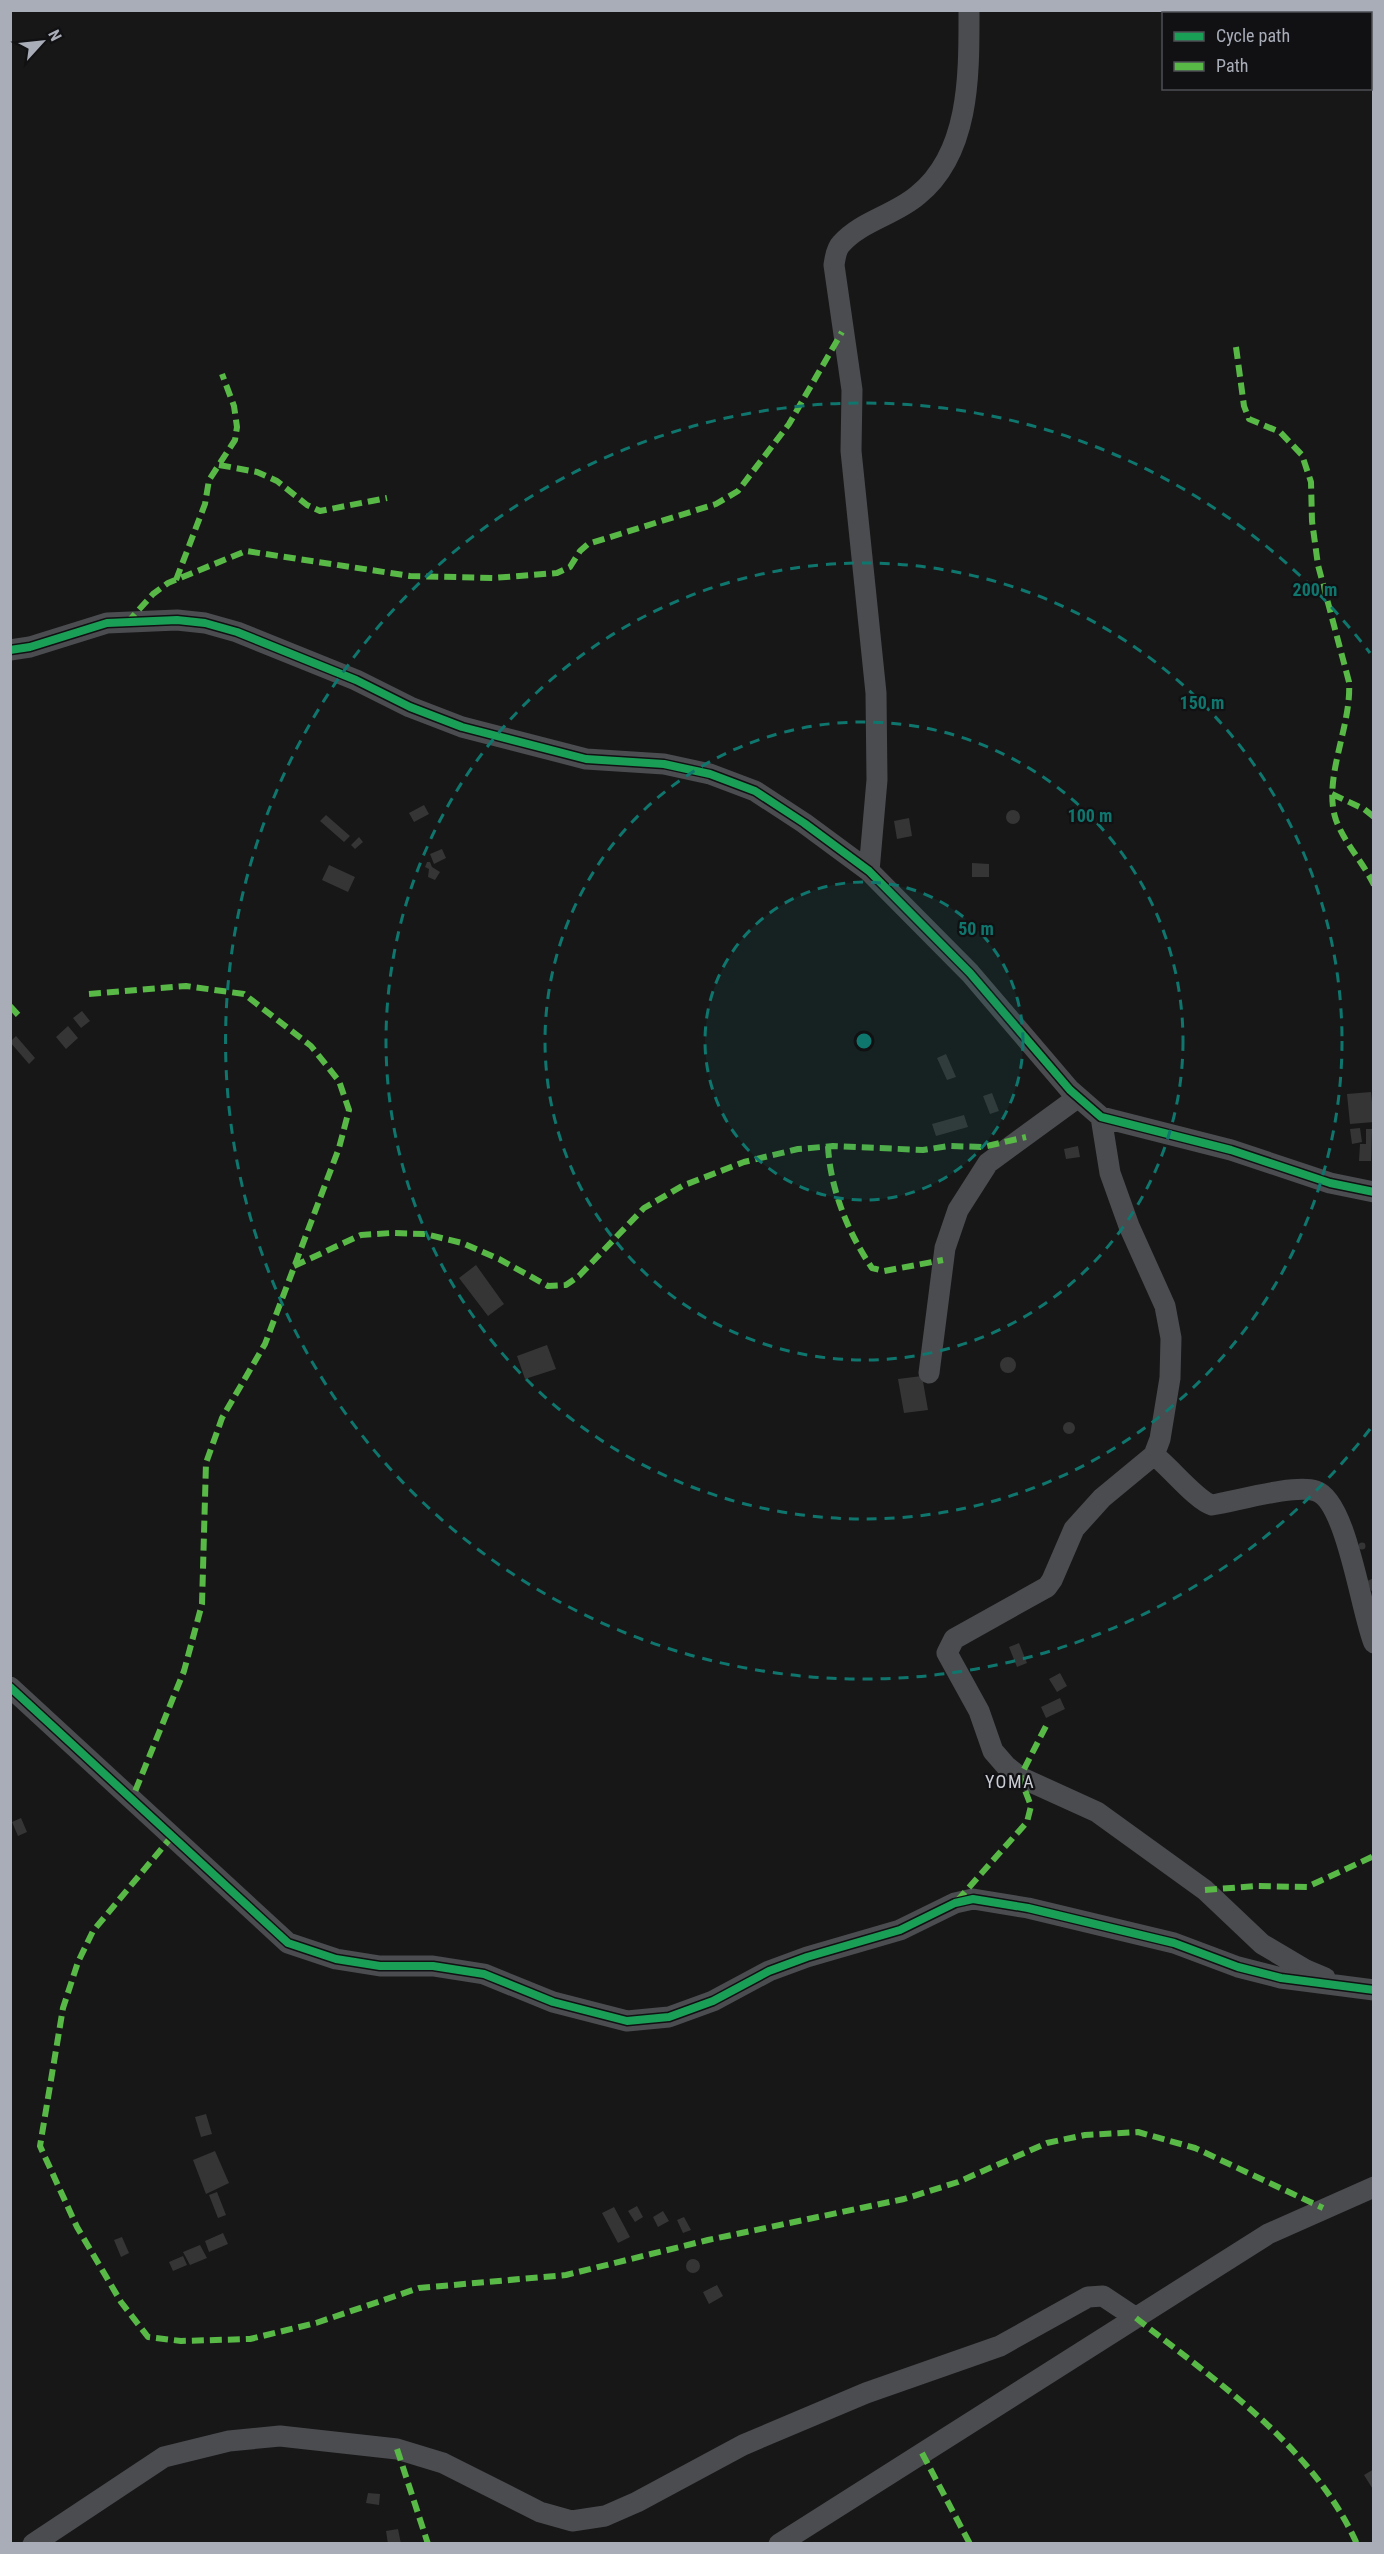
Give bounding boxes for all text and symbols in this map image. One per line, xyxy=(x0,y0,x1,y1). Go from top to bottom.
north arrow xyxy=(12,12,72,72)
legend xyxy=(1162,12,1372,90)
text: Cycle path xyxy=(1216,25,1290,46)
text: N xyxy=(44,27,66,44)
text: Path xyxy=(1216,55,1249,76)
text: 200 m xyxy=(1293,579,1337,600)
text: 150 m xyxy=(1180,692,1224,713)
text: 100 m xyxy=(1068,805,1112,826)
text: 50 m xyxy=(958,918,994,939)
centre of rings xyxy=(854,1031,874,1051)
district label: YOMA xyxy=(985,1771,1035,1792)

